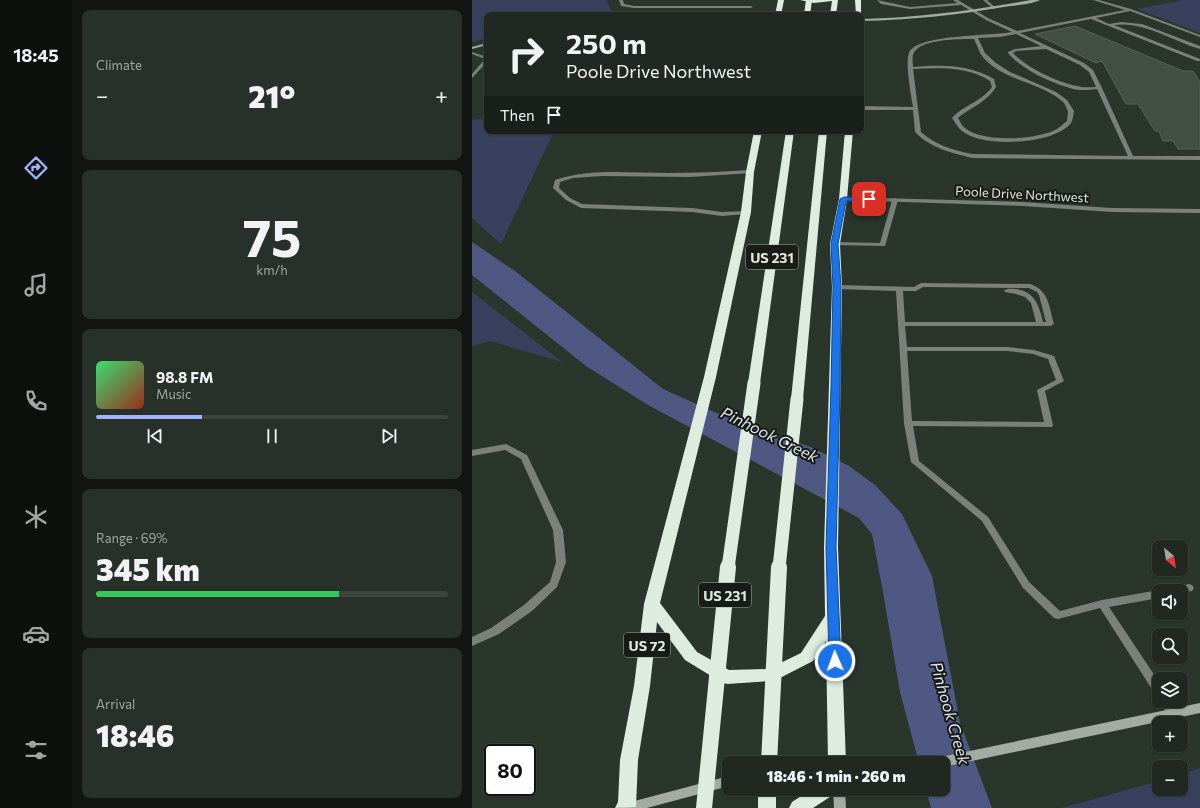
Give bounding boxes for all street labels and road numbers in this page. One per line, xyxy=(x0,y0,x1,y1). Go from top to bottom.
street label: Poole Drive Northwest xyxy=(955,183,1089,205)
road number: US 231 xyxy=(746,245,798,269)
road number: US 231 xyxy=(699,583,751,607)
road number: US 72 xyxy=(624,633,670,657)

